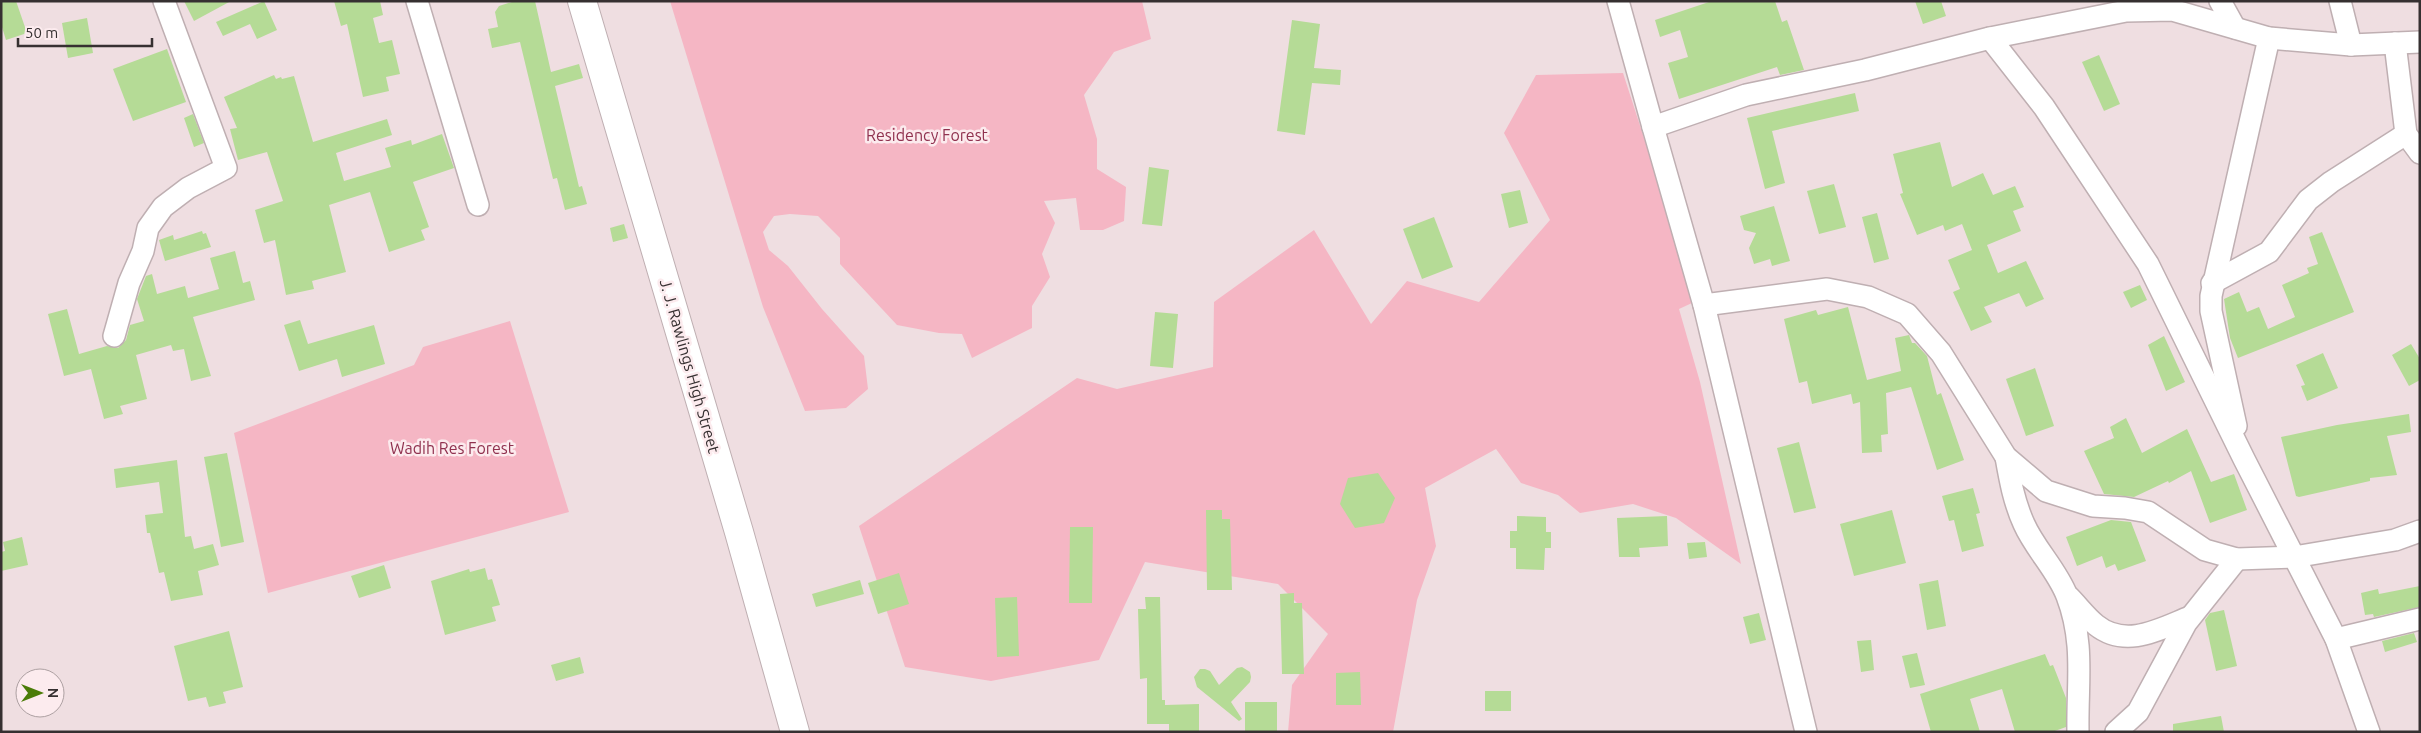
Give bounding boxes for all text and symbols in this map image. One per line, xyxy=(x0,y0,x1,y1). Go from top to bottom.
scale bar xyxy=(18,15,151,47)
text: 50 m xyxy=(25,24,58,41)
park label: Residency Forest xyxy=(866,126,989,144)
street label: J. J. Rawlings High Street xyxy=(657,277,724,456)
park label: Wadih Res Forest xyxy=(390,439,515,457)
north arrow xyxy=(15,668,65,718)
text: N xyxy=(45,688,61,698)

